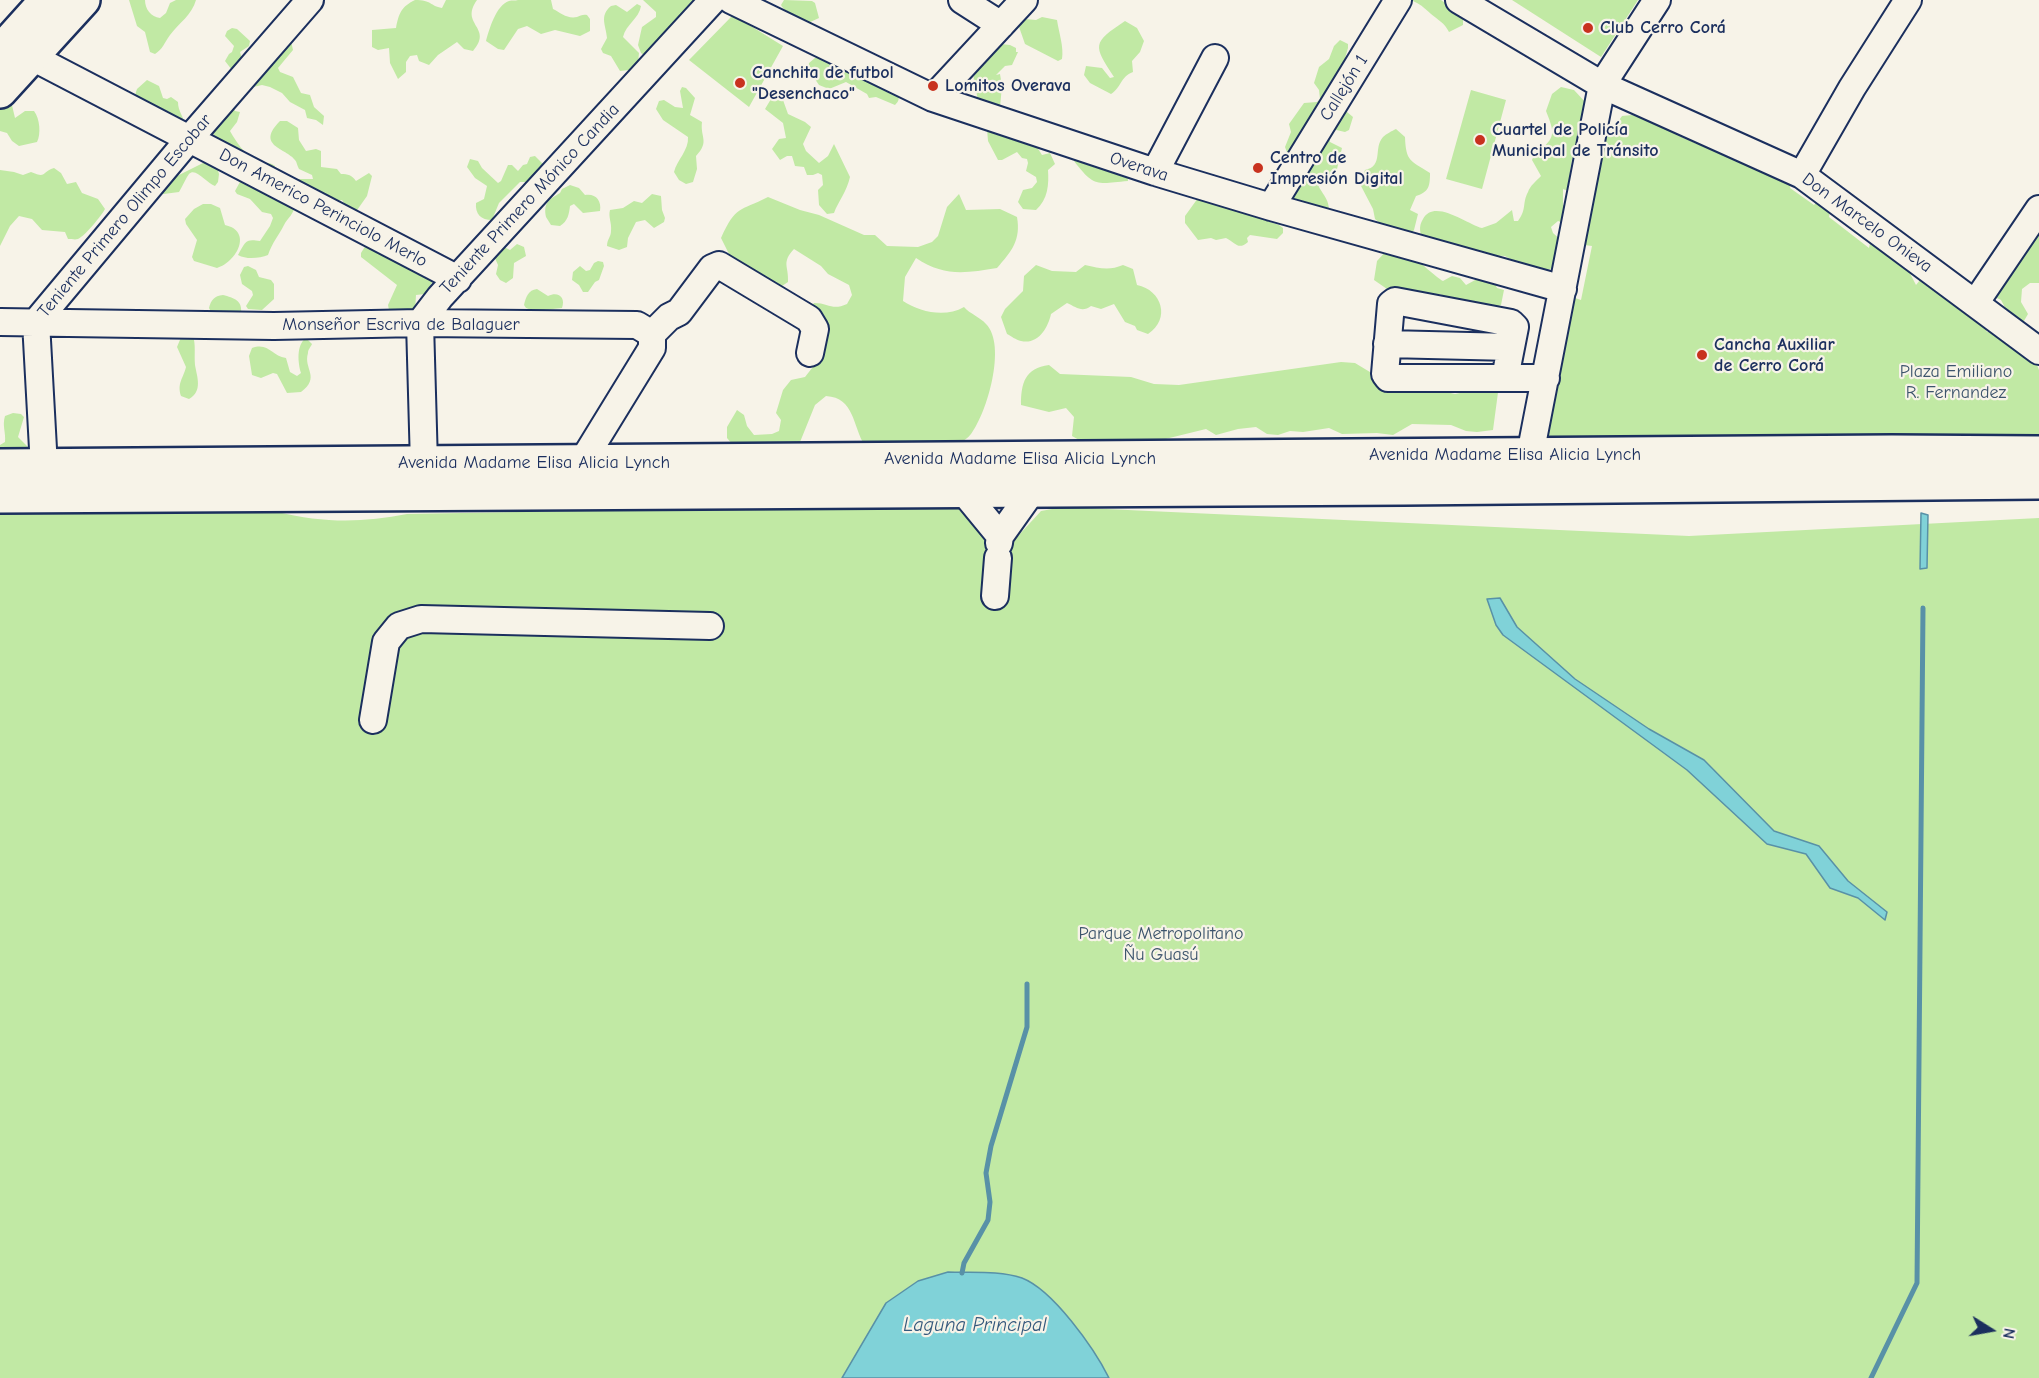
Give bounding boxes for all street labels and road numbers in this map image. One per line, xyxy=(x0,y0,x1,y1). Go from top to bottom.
street label: Callejón 1 xyxy=(1315,51,1373,125)
street label: Teniente Primero Mónico Candia xyxy=(436,99,624,299)
street label: Teniente Primero Olimpo Escobar xyxy=(33,110,217,322)
street label: Don Americo Perinciolo Merlo xyxy=(215,144,431,272)
street label: Overava xyxy=(1107,147,1171,187)
street label: Don Marcelo Onieva xyxy=(1798,168,1936,278)
street label: Monseñor Escriva de Balaguer xyxy=(282,314,520,336)
street label: Avenida Madame Elisa Alicia Lynch xyxy=(1369,444,1641,466)
street label: Avenida Madame Elisa Alicia Lynch xyxy=(884,448,1156,470)
street label: Avenida Madame Elisa Alicia Lynch xyxy=(398,452,670,474)

